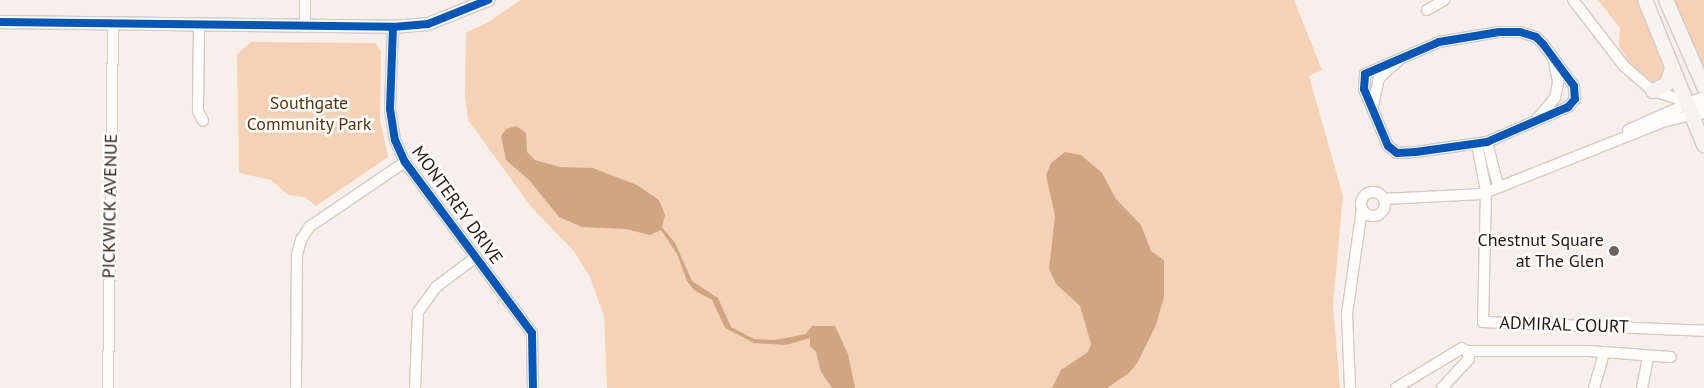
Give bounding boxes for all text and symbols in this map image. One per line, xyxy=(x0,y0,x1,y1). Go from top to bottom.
park label: Southgate Community Park xyxy=(246,93,372,136)
street label: PICKWICK AVENUE xyxy=(98,133,122,279)
street label: MONTEREY DRIVE xyxy=(407,142,507,268)
place label: Chestnut Square at The Glen xyxy=(1477,230,1604,272)
marker: Chestnut Square at The Glen xyxy=(1608,245,1620,257)
street label: ADMIRAL COURT xyxy=(1499,312,1629,338)

